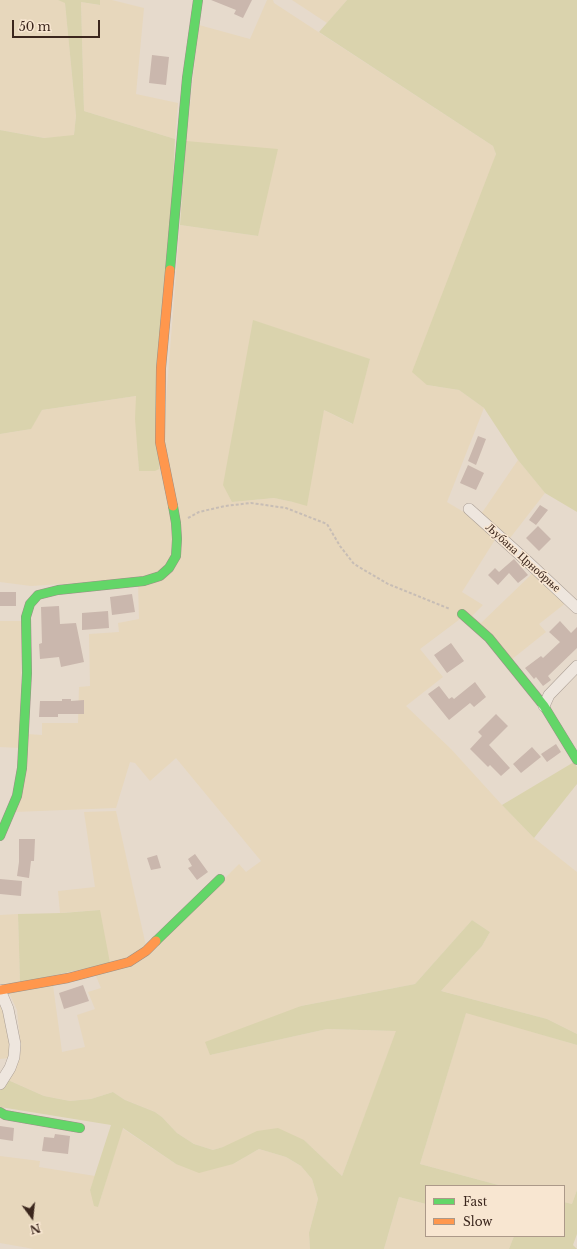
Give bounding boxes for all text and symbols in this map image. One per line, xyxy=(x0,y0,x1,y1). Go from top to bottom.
scale bar xyxy=(14,12,102,38)
text: 50 m xyxy=(19,19,51,34)
street label: Љубана Црнобрње xyxy=(482,520,564,596)
legend xyxy=(425,1185,565,1237)
text: Fast xyxy=(463,1194,487,1209)
north arrow xyxy=(12,1197,52,1237)
text: Slow xyxy=(463,1214,492,1229)
text: N xyxy=(28,1220,42,1237)

